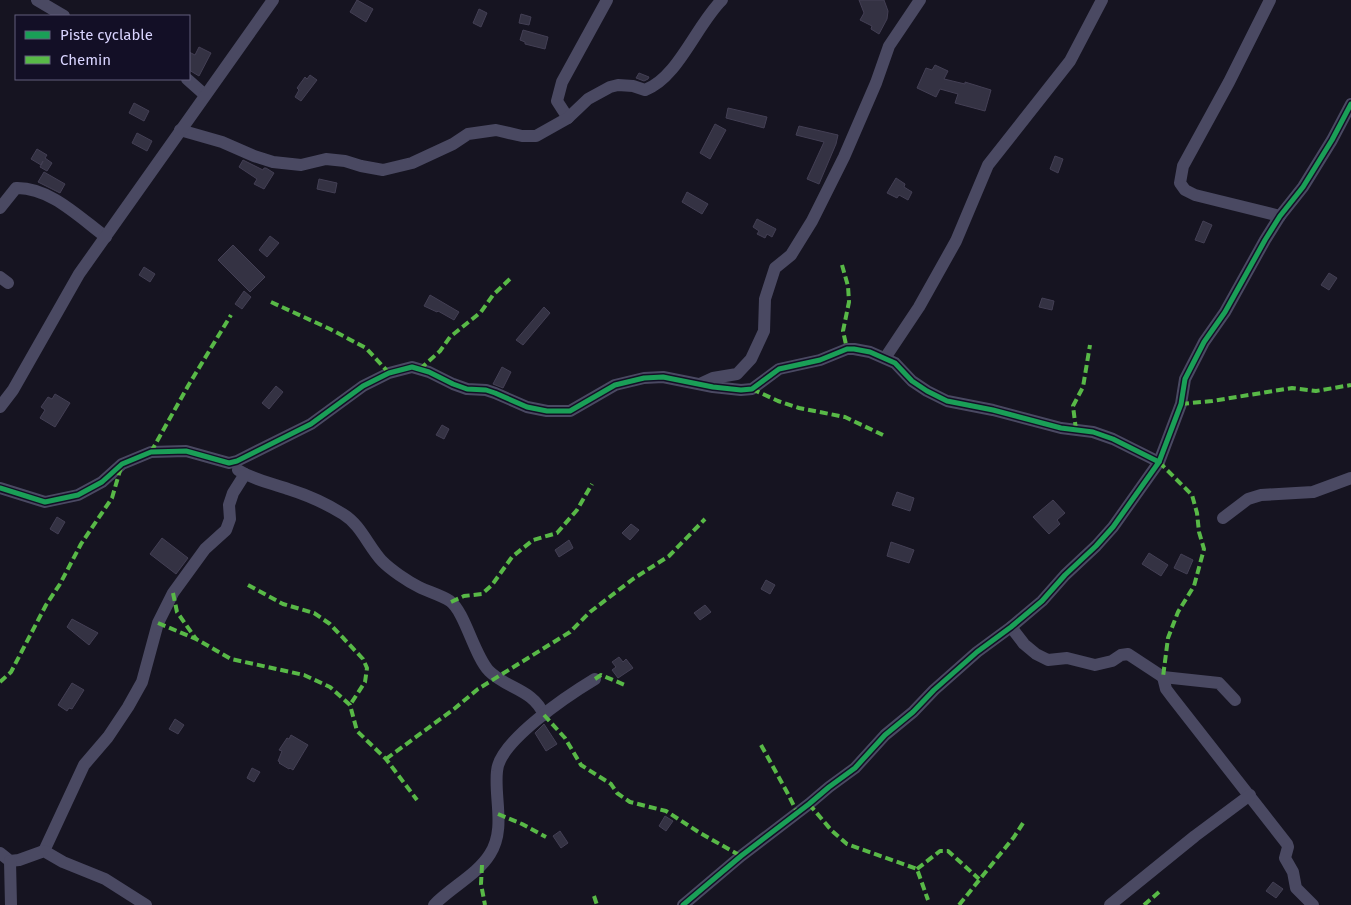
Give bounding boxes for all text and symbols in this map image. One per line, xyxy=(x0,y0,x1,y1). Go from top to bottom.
legend xyxy=(15,15,190,80)
text: Piste cyclable xyxy=(60,26,153,44)
text: Chemin xyxy=(60,51,111,69)

